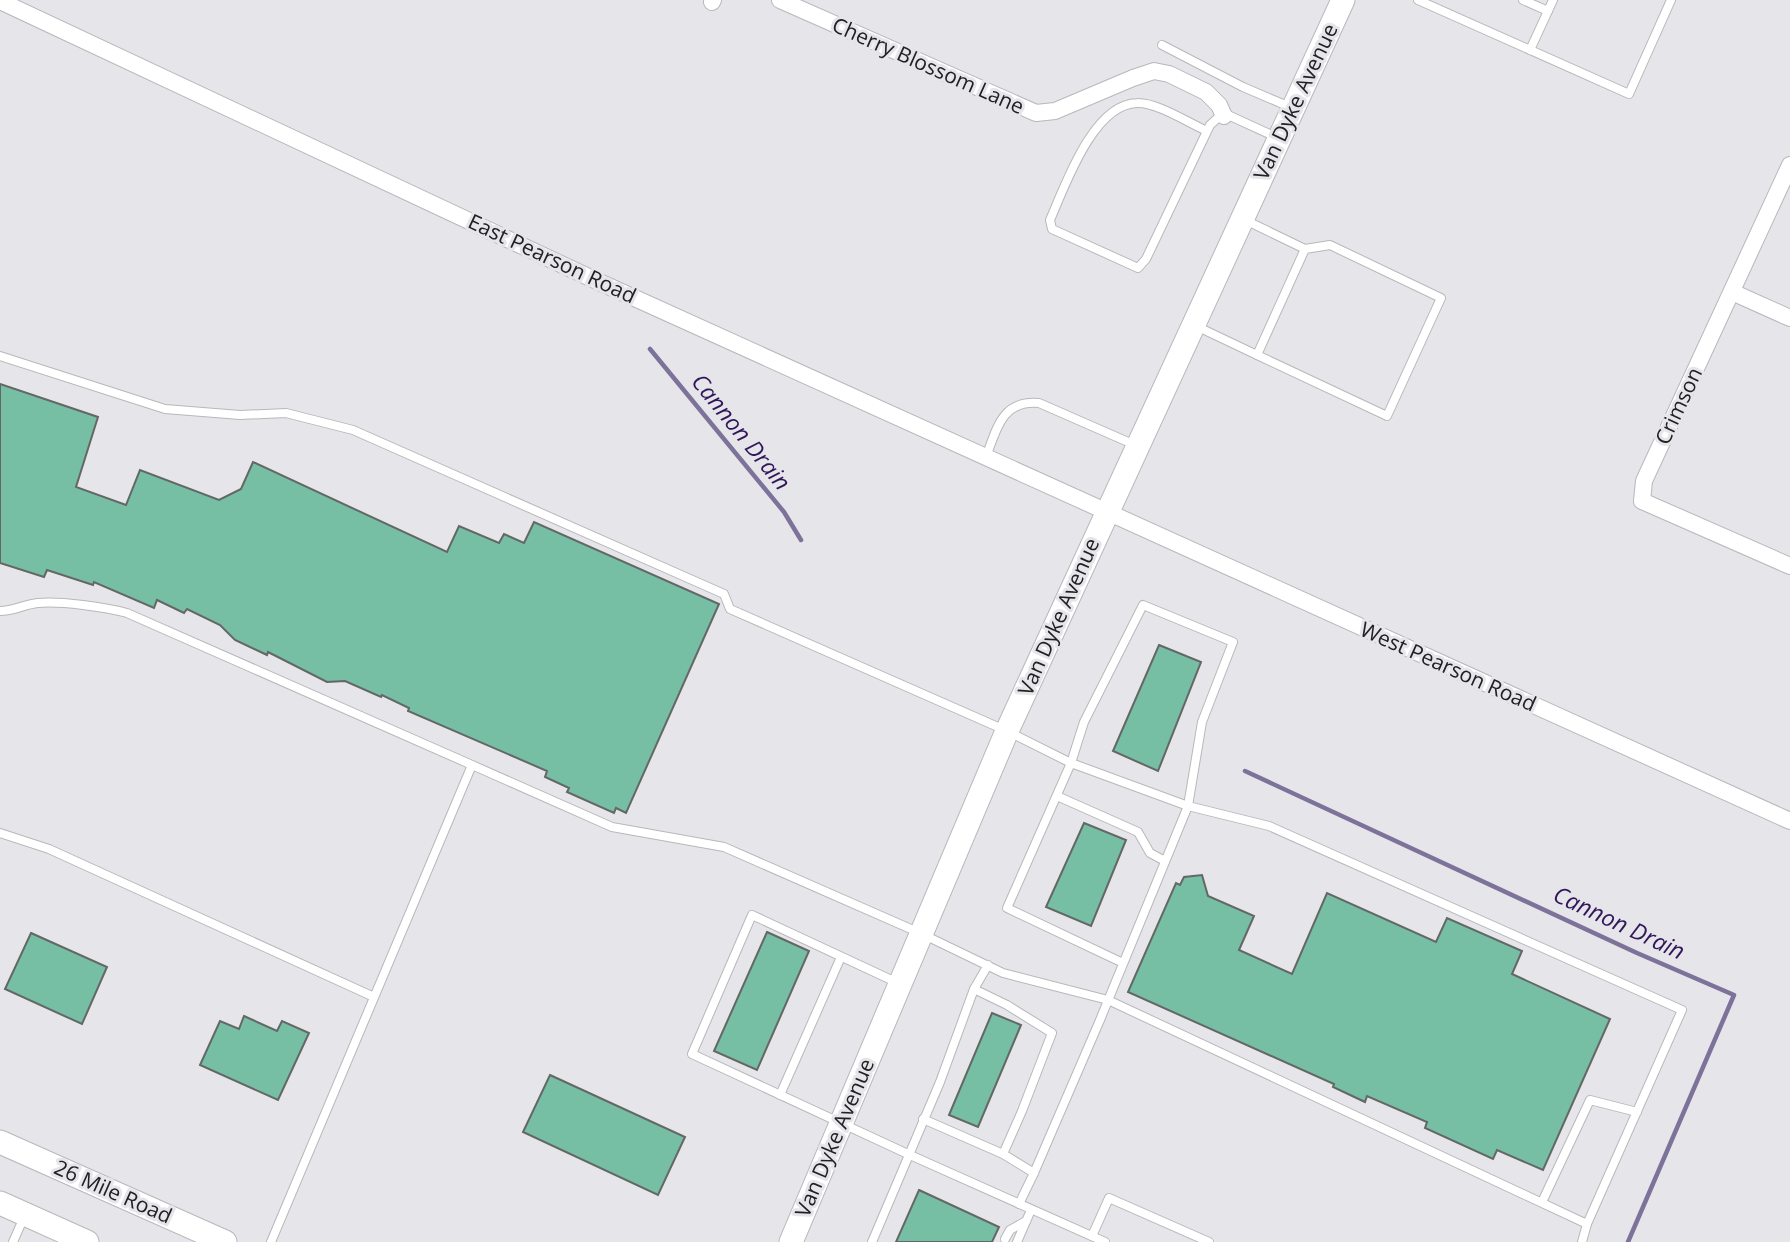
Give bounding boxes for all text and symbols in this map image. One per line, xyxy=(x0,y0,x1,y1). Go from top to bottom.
street label: Cherry Blossom Lane xyxy=(828,10,1029,120)
street label: Van Dyke Avenue xyxy=(1247,19,1344,184)
street label: East Pearson Road xyxy=(464,207,641,309)
street label: Crimson xyxy=(1648,362,1708,449)
water label: Cannon Drain xyxy=(685,366,799,497)
street label: Van Dyke Avenue xyxy=(1011,533,1105,700)
street label: West Pearson Road xyxy=(1356,615,1541,717)
water label: Cannon Drain xyxy=(1548,878,1690,967)
street label: Van Dyke Avenue xyxy=(788,1054,880,1221)
street label: 26 Mile Road xyxy=(50,1153,177,1230)

